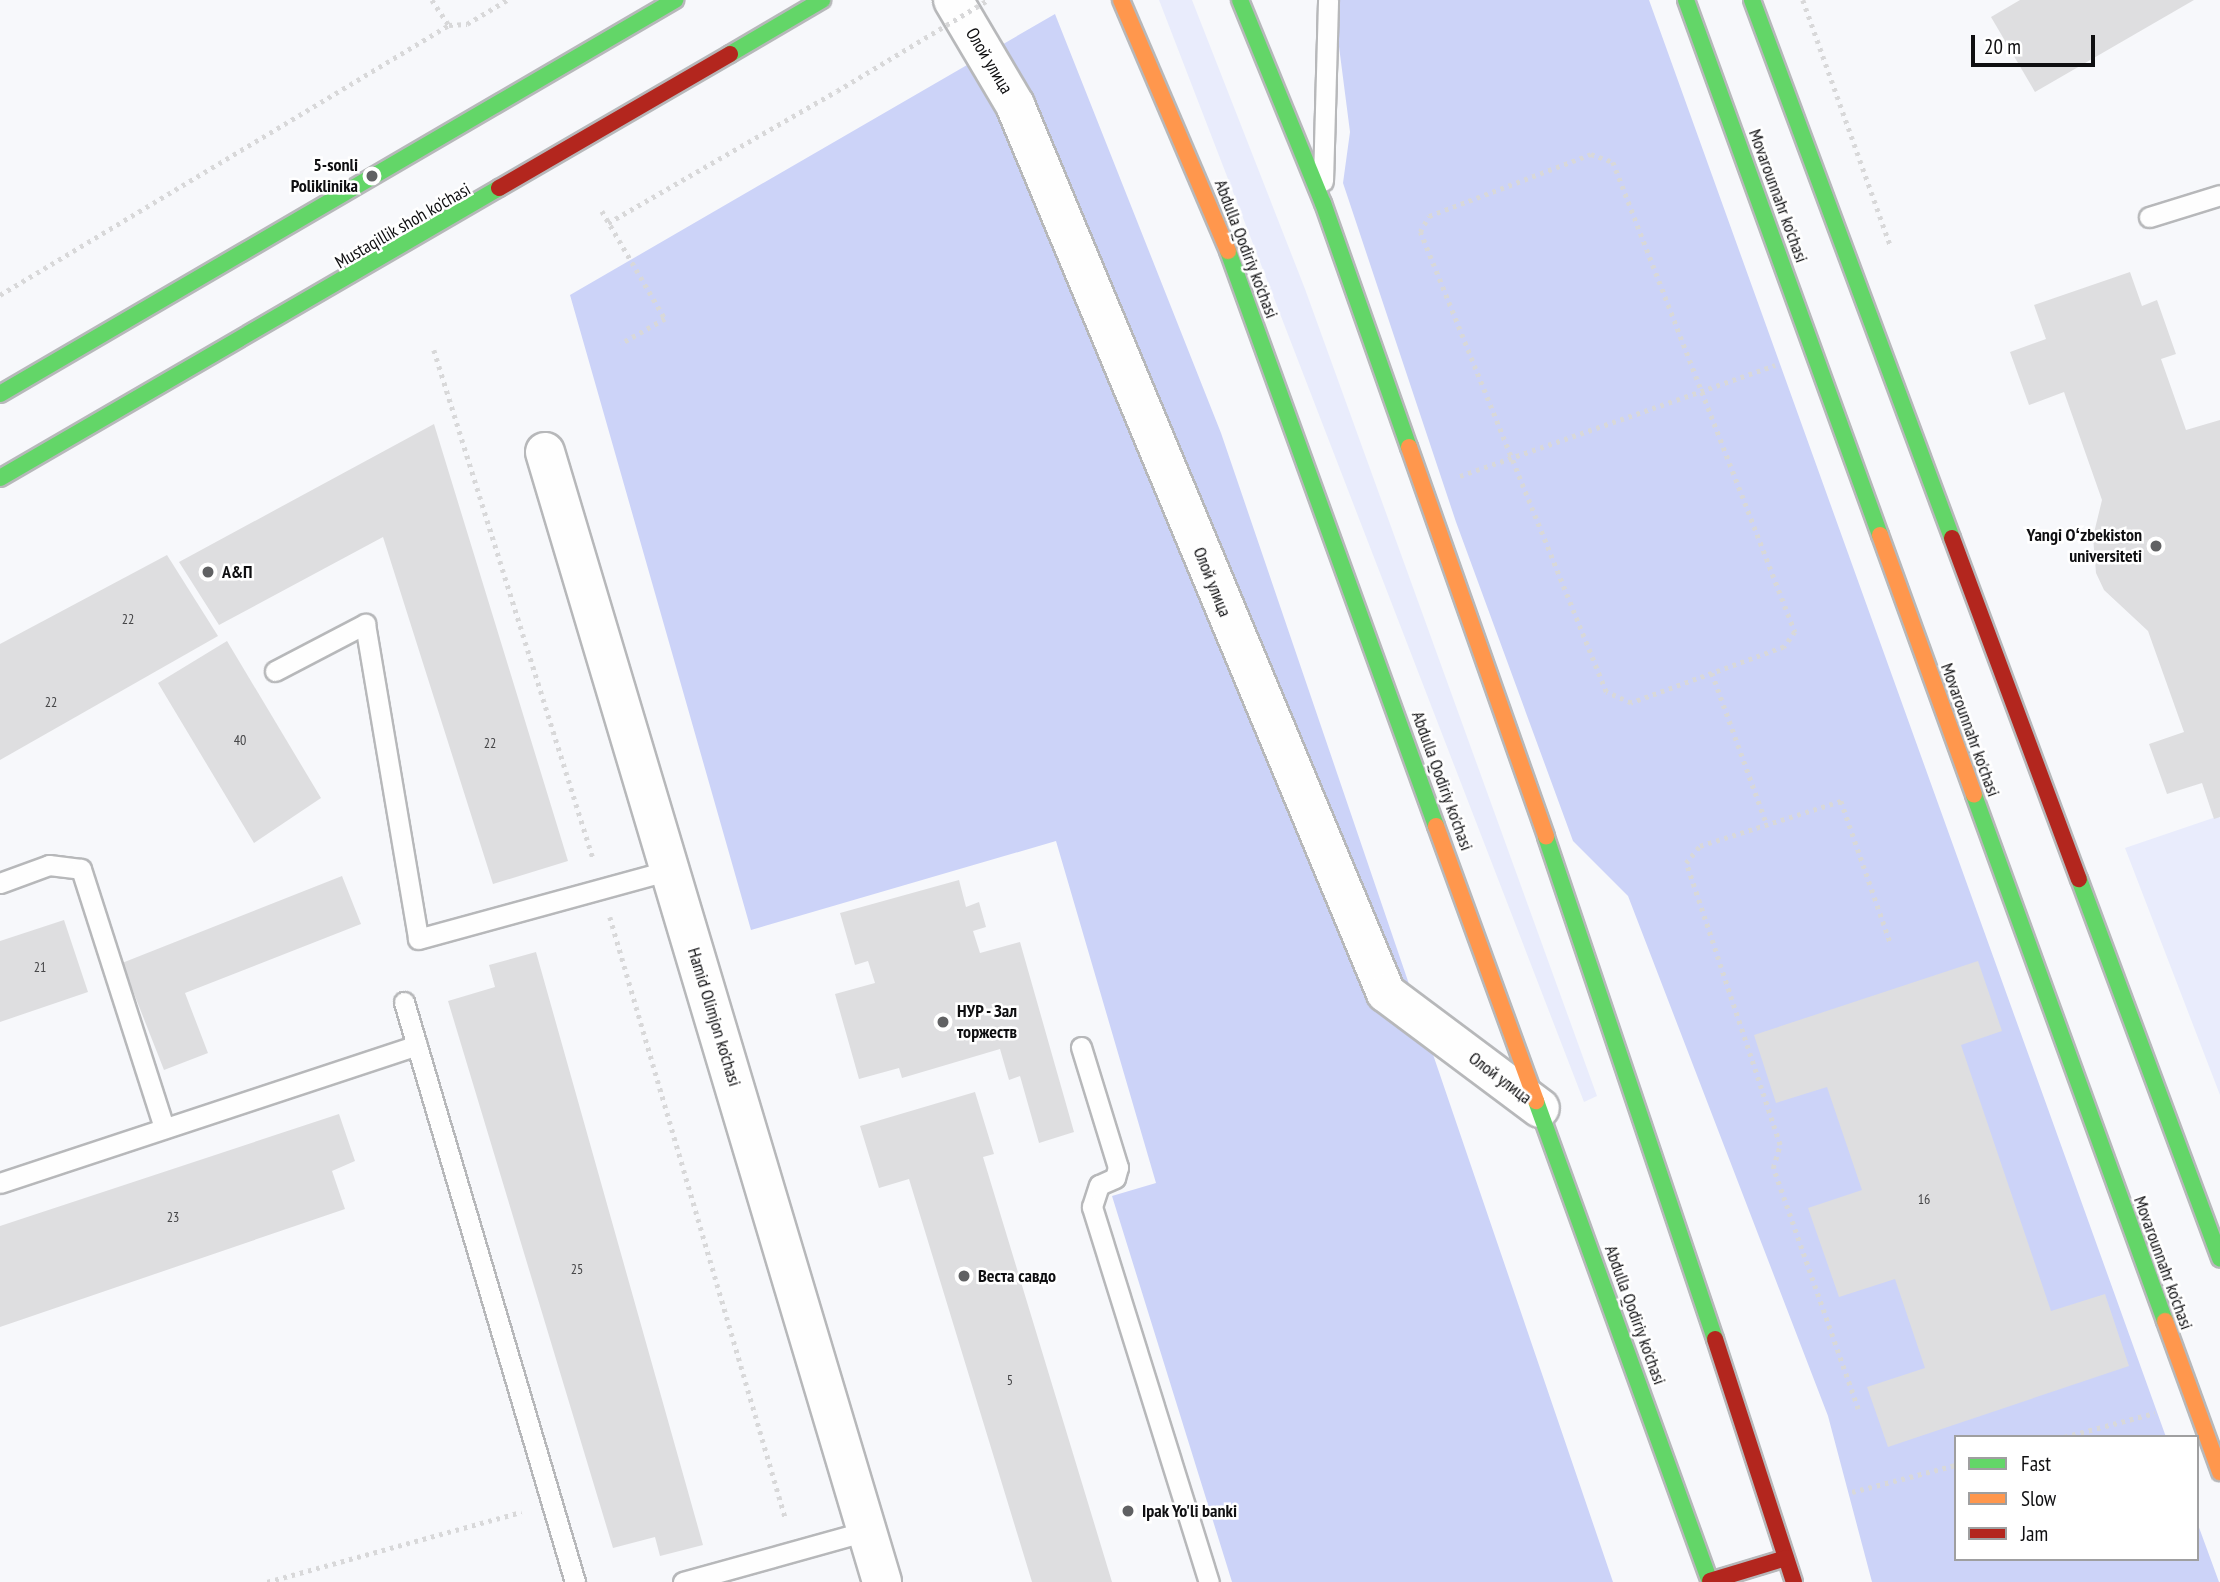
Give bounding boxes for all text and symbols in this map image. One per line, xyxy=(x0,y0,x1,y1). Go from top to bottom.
scale bar xyxy=(1975,21,2099,65)
street label: Олой улица xyxy=(961,24,1017,98)
text: 20 m xyxy=(1984,33,2021,60)
street label: Movarounnahr ko'chasi xyxy=(1744,126,1812,266)
place label: 5-sonli Poliklinika xyxy=(291,155,358,198)
marker: 5-sonli Poliklinika xyxy=(364,168,380,184)
street label: Abdulla Qodiriy ko'chasi xyxy=(1210,176,1282,322)
street label: Mustaqillik shoh ko'chasi xyxy=(331,178,475,274)
place label: Yangi Oʻzbekiston universiteti xyxy=(2026,525,2142,568)
marker: Yangi Oʻzbekiston universiteti xyxy=(2148,538,2164,554)
street label: Олой улица xyxy=(1188,544,1236,620)
place label: А&П xyxy=(222,561,253,583)
marker: А&П xyxy=(200,564,216,580)
house number: 22 xyxy=(122,611,134,627)
street label: Movarounnahr ko'chasi xyxy=(1936,660,2004,800)
house number: 22 xyxy=(45,694,57,710)
street label: Abdulla Qodiriy ko'chasi xyxy=(1407,708,1477,854)
house number: 40 xyxy=(234,732,246,748)
house number: 22 xyxy=(484,735,496,751)
street label: Hamid Olimjon ko’chasi xyxy=(683,945,745,1089)
house number: 21 xyxy=(34,959,46,975)
place label: НУР - Зал торжеств xyxy=(957,1001,1020,1044)
marker: НУР - Зал торжеств xyxy=(935,1014,951,1030)
street label: Олой улица xyxy=(1464,1047,1536,1109)
house number: 16 xyxy=(1918,1191,1930,1207)
street label: Movarounnahr ko'chasi xyxy=(2129,1193,2197,1333)
house number: 23 xyxy=(167,1209,179,1225)
street label: Abdulla Qodiriy ko'chasi xyxy=(1600,1242,1670,1388)
house number: 25 xyxy=(571,1261,583,1277)
place label: Веста савдо xyxy=(978,1265,1056,1287)
marker: Веста савдо xyxy=(956,1268,972,1284)
house number: 5 xyxy=(1007,1372,1013,1388)
legend xyxy=(1954,1435,2199,1561)
text: Fast xyxy=(2021,1450,2051,1477)
text: Slow xyxy=(2021,1485,2056,1512)
place label: Ipak Yo'li banki xyxy=(1142,1500,1238,1522)
marker: Ipak Yo'li banki xyxy=(1120,1503,1136,1519)
text: Jam xyxy=(2021,1520,2048,1547)

